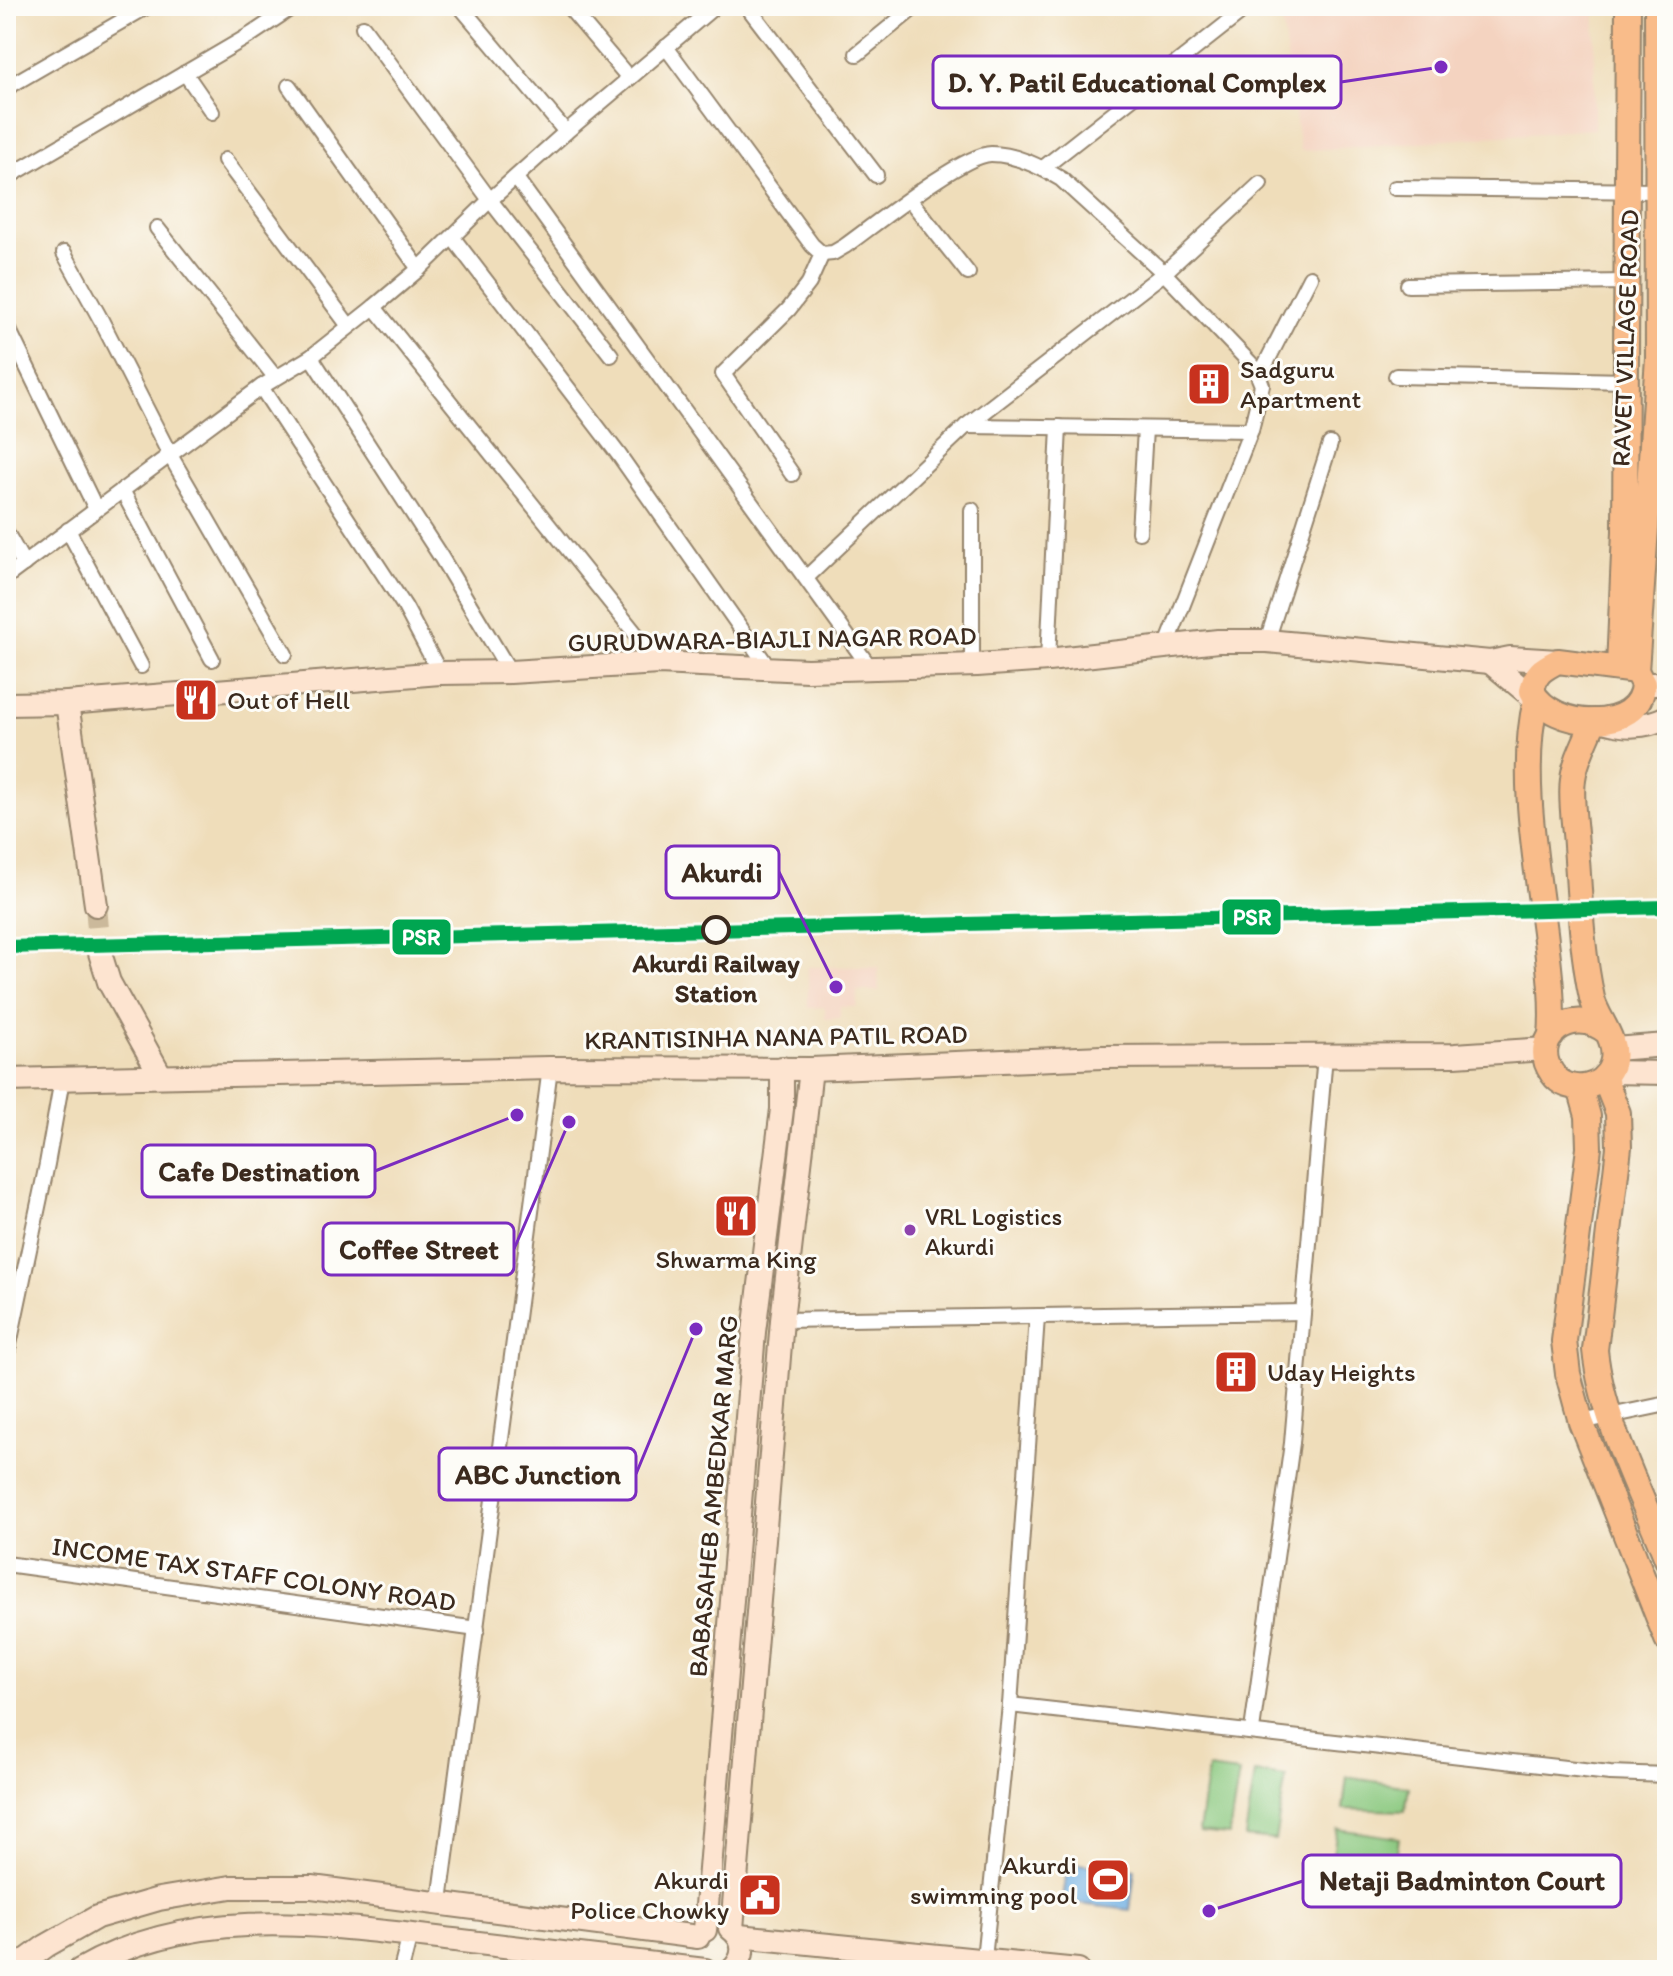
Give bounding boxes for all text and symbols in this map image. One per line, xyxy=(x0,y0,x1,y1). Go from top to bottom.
callout: D. Y. Patil Educational Complex xyxy=(933,56,1341,108)
text: D. Y. Patil Educational Complex xyxy=(948,65,1327,99)
street label: RAVET VILLAGE ROAD xyxy=(1605,209,1645,467)
place label: Sadguru Apartment xyxy=(1240,353,1362,415)
building icon: Sadguru Apartment xyxy=(1185,360,1233,408)
street label: GURUDWARA-BIAJLI NAGAR ROAD xyxy=(567,619,977,659)
restaurant icon: Out of Hell xyxy=(172,676,220,724)
place label: Out of Hell xyxy=(227,684,350,716)
callout: Akurdi xyxy=(666,846,779,898)
text: Akurdi xyxy=(681,855,762,889)
line badge: PSR xyxy=(1221,898,1282,936)
text: PSR xyxy=(1233,904,1272,931)
marker: Akurdi Railway Station xyxy=(702,916,730,944)
line badge: PSR xyxy=(391,918,452,956)
text: PSR xyxy=(402,924,441,951)
place label: Akurdi Railway Station xyxy=(632,947,800,1009)
street label: KRANTISINHA NANA PATIL ROAD xyxy=(584,1018,968,1056)
callout: Cafe Destination xyxy=(142,1145,375,1197)
text: Cafe Destination xyxy=(158,1154,360,1188)
restaurant icon: Shwarma King xyxy=(712,1192,760,1240)
place label: VRL Logistics Akurdi xyxy=(925,1202,1062,1261)
marker: VRL Logistics Akurdi xyxy=(902,1222,918,1238)
callout: Coffee Street xyxy=(323,1223,514,1275)
text: Coffee Street xyxy=(339,1232,499,1266)
place label: Shwarma King xyxy=(655,1243,817,1275)
street label: BABASAHEB AMBEDKAR MARG xyxy=(681,1314,745,1678)
building icon: Uday Heights xyxy=(1212,1348,1260,1396)
place label: Uday Heights xyxy=(1267,1356,1416,1388)
callout: ABC Junction xyxy=(439,1448,636,1500)
text: ABC Junction xyxy=(454,1457,621,1491)
street label: INCOME TAX STAFF COLONY ROAD xyxy=(50,1530,458,1618)
place label: Akurdi swimming pool xyxy=(910,1849,1077,1911)
callout: Netaji Badminton Court xyxy=(1303,1855,1621,1907)
sports icon: Akurdi swimming pool xyxy=(1084,1856,1132,1904)
text: Netaji Badminton Court xyxy=(1319,1863,1605,1897)
place label: Akurdi Police Chowky xyxy=(570,1864,729,1926)
public building icon: Akurdi Police Chowky xyxy=(736,1871,784,1919)

